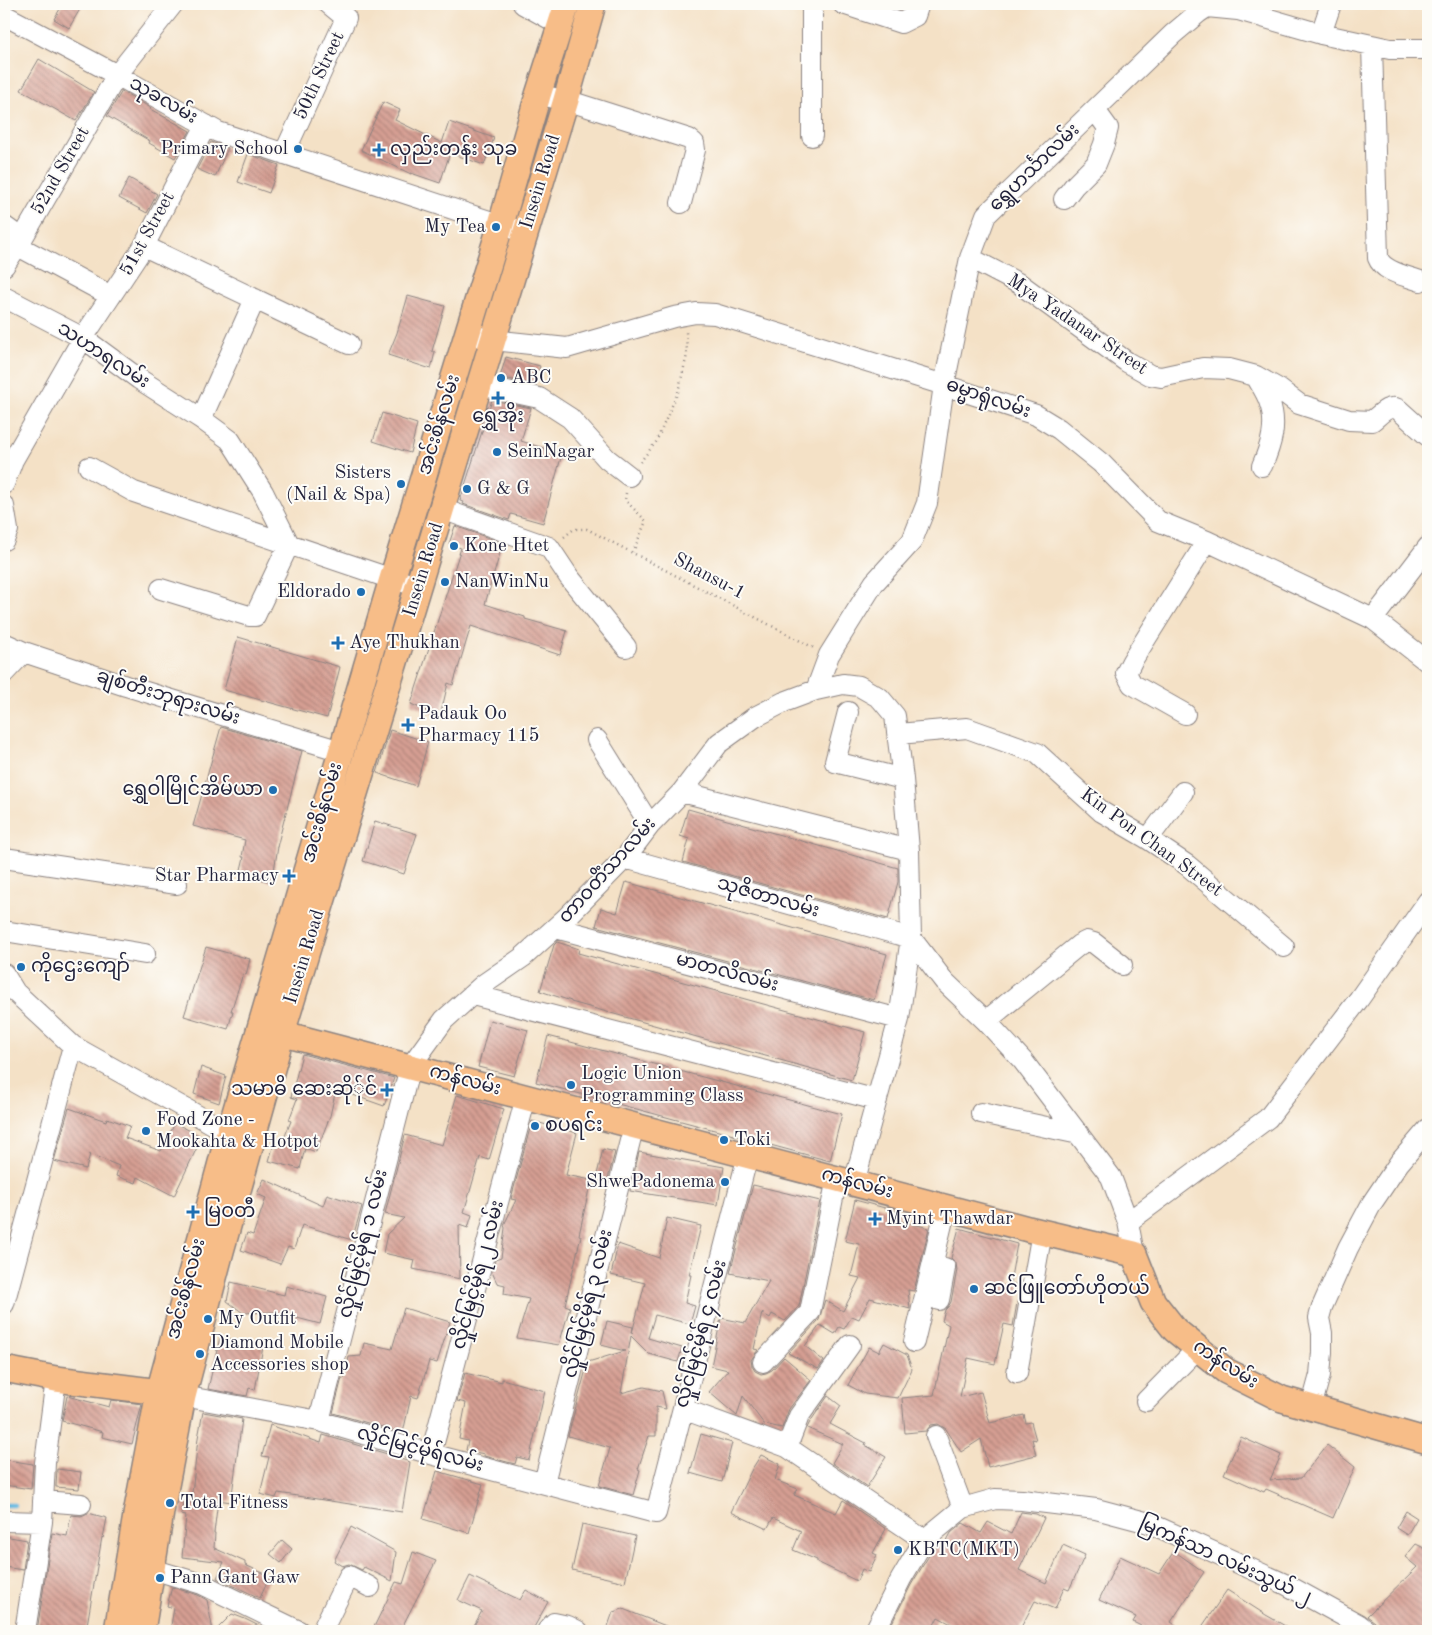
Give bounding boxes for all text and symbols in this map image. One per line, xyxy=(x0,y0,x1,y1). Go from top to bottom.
street label: 50th Street xyxy=(291,29,349,123)
street label: သုခလမ်း xyxy=(123,68,204,132)
street label: ရွှေဟင်္သာလမ်း xyxy=(981,115,1086,218)
street label: 52nd Street xyxy=(28,124,94,218)
street label: Insein Road xyxy=(518,132,564,232)
place label: လှည်းတန်း သုခ xyxy=(390,134,517,165)
place label: Primary School xyxy=(160,140,288,159)
marker: Primary School xyxy=(292,143,304,155)
marker: လှည်းတန်း သုခ xyxy=(372,143,386,157)
street label: 51st Street xyxy=(117,189,179,279)
place label: My Tea xyxy=(424,218,487,237)
marker: My Tea xyxy=(490,221,502,233)
street label: Mya Yadanar Street xyxy=(1003,271,1151,379)
street label: သဟာရလမ်း xyxy=(51,313,156,396)
place label: ABC xyxy=(511,369,551,388)
street label: ဓမ္မာရုံလမ်း xyxy=(942,369,1035,427)
street label: အင်းစိန်လမ်း xyxy=(409,371,468,479)
marker: ABC xyxy=(495,372,507,384)
marker: ရွှေအိုး xyxy=(492,392,504,404)
place label: ရွှေအိုး xyxy=(472,401,524,432)
place label: SeinNagar xyxy=(507,443,595,462)
marker: SeinNagar xyxy=(491,446,503,458)
place label: Sisters (Nail & Spa) xyxy=(286,464,391,505)
marker: Sisters (Nail & Spa) xyxy=(395,478,407,490)
place label: G & G xyxy=(477,480,530,499)
marker: G & G xyxy=(461,483,473,495)
street label: Insein Road xyxy=(401,520,447,620)
place label: Kone Htet xyxy=(464,537,549,556)
marker: Kone Htet xyxy=(448,540,460,552)
street label: Shansu-1 xyxy=(670,550,748,604)
place label: NanWinNu xyxy=(455,573,549,592)
marker: NanWinNu xyxy=(439,576,451,588)
place label: Eldorado xyxy=(277,583,351,602)
marker: Eldorado xyxy=(355,586,367,598)
place label: Aye Thukhan xyxy=(349,634,460,653)
marker: Aye Thukhan xyxy=(331,636,345,650)
street label: ချစ်တီးဘုရားလမ်း xyxy=(93,660,244,734)
place label: Padauk Oo Pharmacy 115 xyxy=(418,705,540,746)
marker: Padauk Oo Pharmacy 115 xyxy=(402,719,414,731)
street label: အင်းစိန်လမ်း xyxy=(293,759,350,867)
place label: ရွှေဝါမြိုင်အိမ်ယာ xyxy=(123,774,263,804)
marker: ရွှေဝါမြိုင်အိမ်ယာ xyxy=(267,784,279,796)
street label: Kin Pon Chan Street xyxy=(1076,785,1226,901)
street label: တာဝတိံသာလမ်း xyxy=(551,810,660,928)
place label: Star Pharmacy xyxy=(155,867,279,886)
street label: သုဇိတာလမ်း xyxy=(713,868,823,926)
marker: Star Pharmacy xyxy=(283,870,295,882)
street label: Insein Road xyxy=(282,907,328,1007)
street label: မာတလိလမ်း xyxy=(674,943,782,996)
place label: ကိုဌေးကျော် xyxy=(31,951,130,982)
marker: ကိုဌေးကျော် xyxy=(15,961,27,973)
street label: ကန်လမ်း xyxy=(426,1056,505,1103)
place label: Logic Union Programming Class xyxy=(581,1065,743,1106)
place label: သမာဓိ ဆေးဆို်ုင် xyxy=(231,1074,377,1105)
marker: Logic Union Programming Class xyxy=(565,1079,577,1091)
marker: သမာဓိ ဆေးဆို်ုင် xyxy=(381,1084,393,1096)
place label: စပရင်း xyxy=(545,1110,603,1140)
place label: Food Zone - Mookahta & Hotpot xyxy=(156,1111,319,1152)
marker: စပရင်း xyxy=(529,1120,541,1132)
marker: Food Zone - Mookahta & Hotpot xyxy=(140,1125,152,1137)
place label: Toki xyxy=(734,1131,771,1150)
marker: Toki xyxy=(718,1134,730,1146)
street label: ကန်လမ်း xyxy=(818,1159,897,1206)
street label: လှိုင်မြင့်မိုရ် ၁ လမ်း xyxy=(330,1166,397,1322)
place label: ShwePadonema xyxy=(586,1173,716,1192)
marker: ShwePadonema xyxy=(719,1176,731,1188)
place label: မြဝတီ xyxy=(204,1196,255,1226)
street label: လှိုင်မြင့်မိုရ် ၂ လမ်း xyxy=(443,1197,513,1353)
marker: မြဝတီ xyxy=(186,1205,200,1219)
place label: Myint Thawdar xyxy=(886,1210,1013,1229)
marker: Myint Thawdar xyxy=(868,1212,882,1226)
street label: လှိုင်မြင့်မိုရ် ၃ လမ်း xyxy=(555,1226,622,1381)
street label: အင်းစိန်လမ်း xyxy=(158,1235,213,1343)
street label: လှိုင်မြင့်မိုရ် ၄ လမ်း xyxy=(666,1256,736,1411)
place label: ဆင်ဖြူတော်ဟိုတယ် xyxy=(984,1273,1150,1304)
marker: ဆင်ဖြူတော်ဟိုတယ် xyxy=(968,1283,980,1295)
place label: My Outfit xyxy=(218,1310,296,1329)
marker: My Outfit xyxy=(202,1313,214,1325)
street label: ကန်လမ်း xyxy=(1187,1331,1265,1396)
place label: Diamond Mobile Accessories shop xyxy=(210,1334,349,1375)
marker: Diamond Mobile Accessories shop xyxy=(194,1348,206,1360)
street label: လှိုင်မြင့်မိုရ်လမ်း xyxy=(353,1417,487,1481)
place label: Total Fitness xyxy=(180,1494,288,1513)
marker: Total Fitness xyxy=(164,1497,176,1509)
street label: မြကန်သာ လမ်းသွယ် ၂ xyxy=(1134,1508,1317,1611)
place label: KBTC(MKT) xyxy=(908,1540,1020,1560)
marker: KBTC(MKT) xyxy=(892,1544,904,1556)
place label: Pann Gant Gaw xyxy=(170,1569,300,1588)
marker: Pann Gant Gaw xyxy=(154,1572,166,1584)

